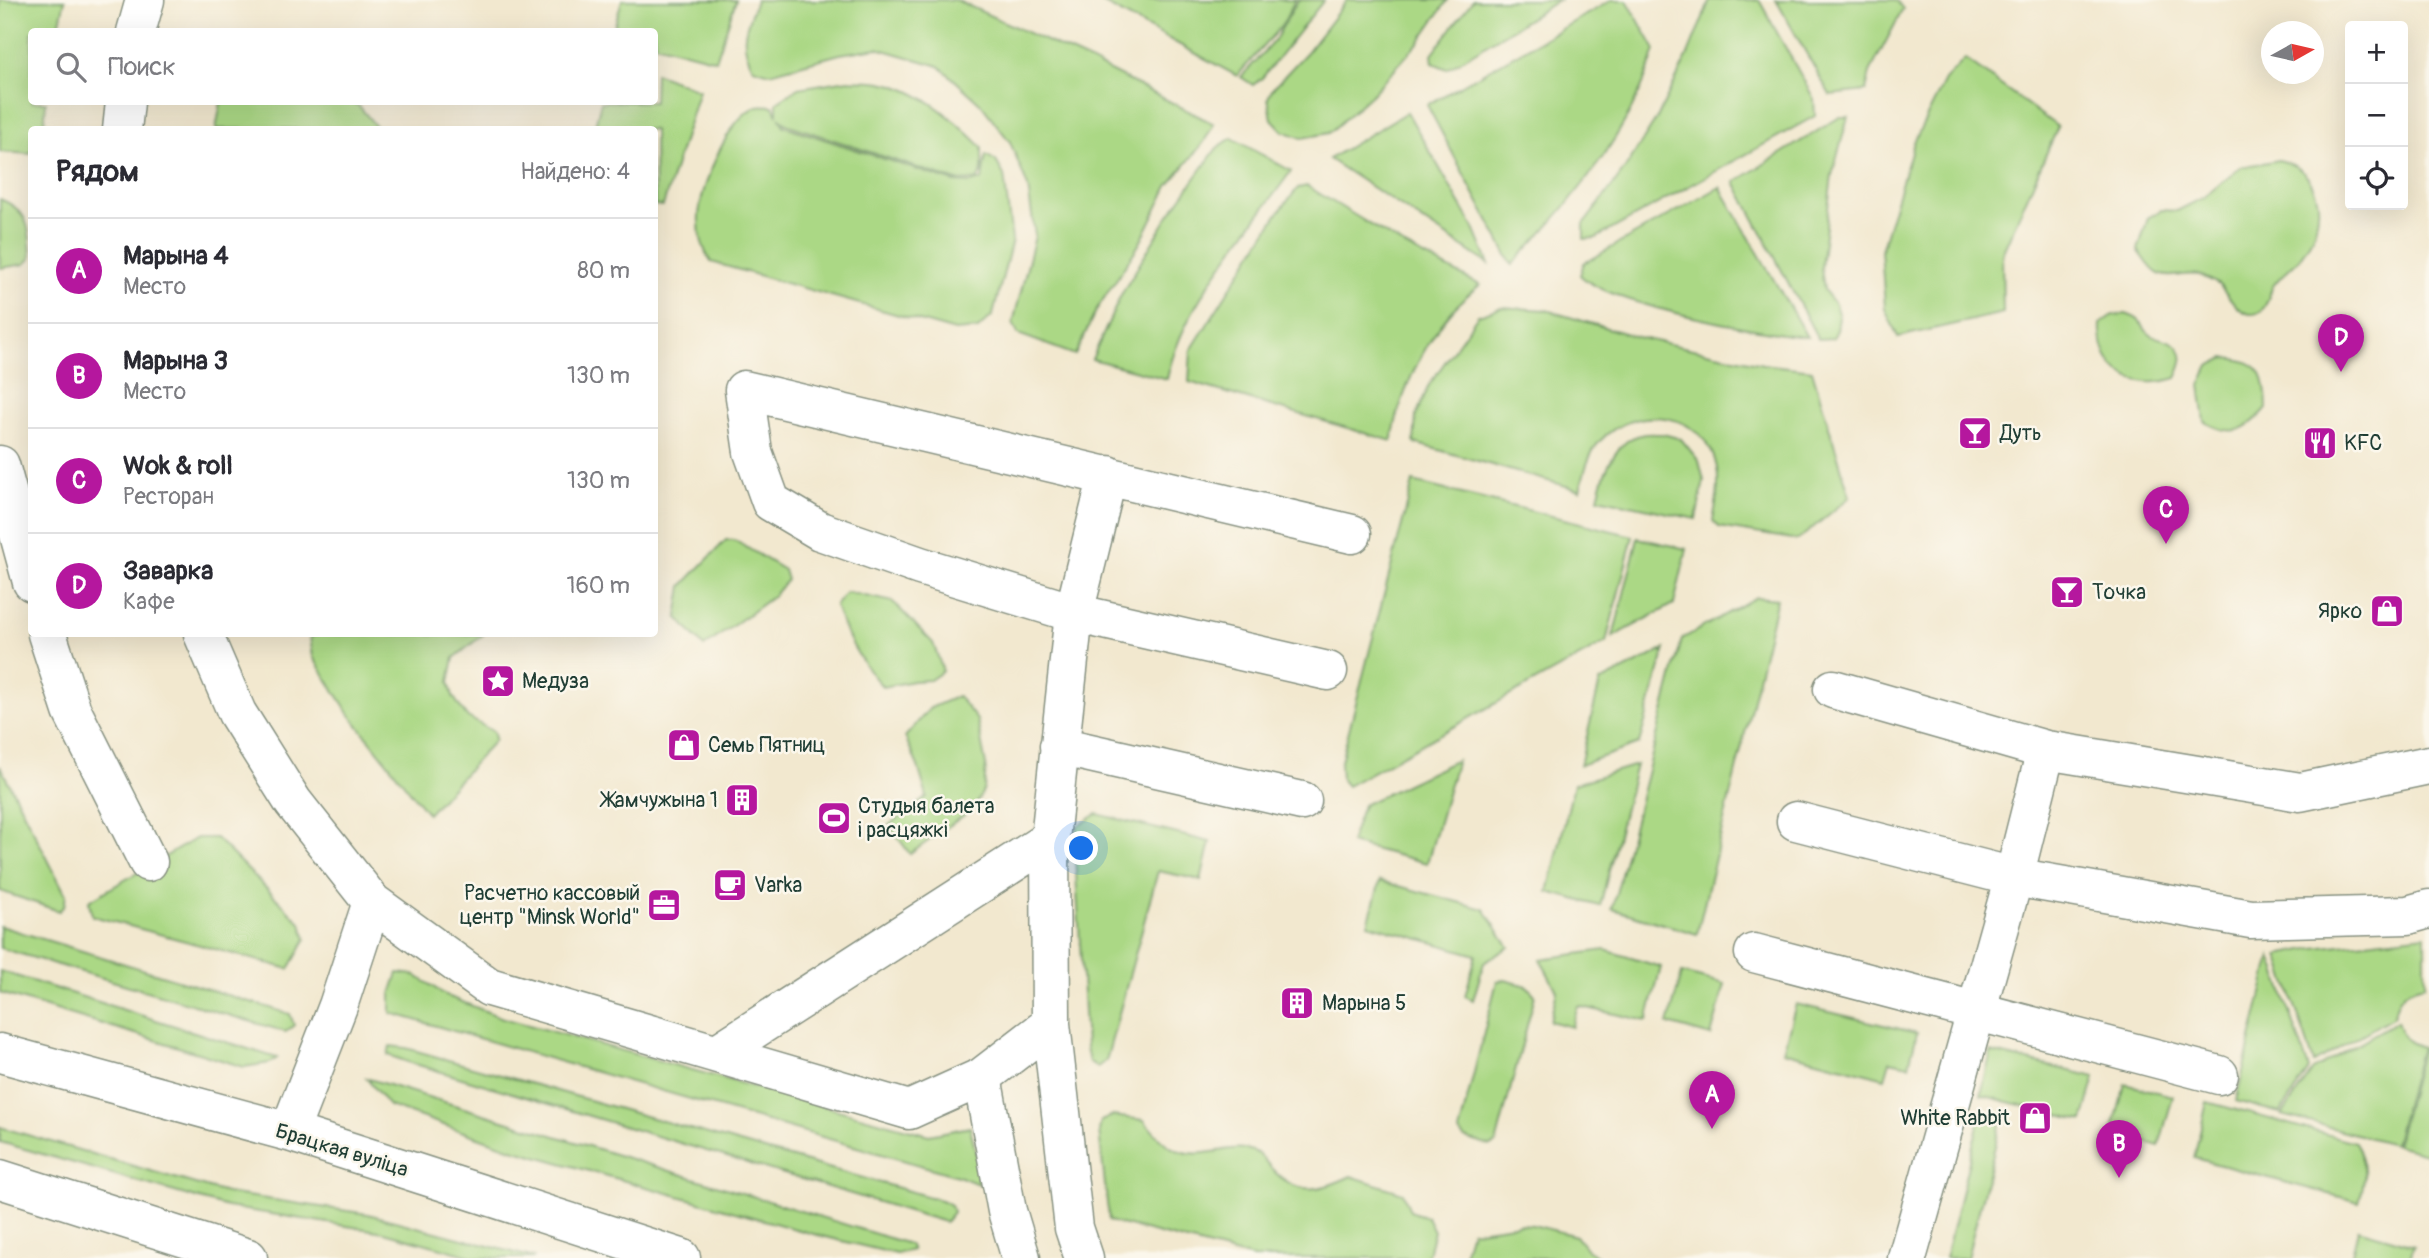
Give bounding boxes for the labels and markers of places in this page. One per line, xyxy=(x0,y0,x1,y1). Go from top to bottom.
pin: D xyxy=(2318,314,2364,372)
bar icon: Дуть xyxy=(1956,414,1994,452)
place label: Дуть xyxy=(1999,420,2042,447)
restaurant icon: KFC xyxy=(2301,424,2339,462)
place label: KFC xyxy=(2344,430,2382,457)
pin: C xyxy=(2143,486,2189,544)
bar icon: Точка xyxy=(2048,573,2086,611)
place label: Точка xyxy=(2092,579,2146,606)
shop icon: Ярко xyxy=(2368,592,2406,630)
place label: Ярко xyxy=(2318,598,2362,625)
place icon: Медуза xyxy=(479,662,517,700)
place label: Медуза xyxy=(522,668,589,695)
shop icon: Семь Пятниц xyxy=(665,726,703,764)
place label: Семь Пятниц xyxy=(708,732,825,759)
building icon: Жамчужына 1 xyxy=(723,781,761,819)
place label: Жамчужына 1 xyxy=(599,787,718,814)
place label: Студыя балета і расцяжкі xyxy=(858,793,994,844)
sports icon: Студыя балета і расцяжкі xyxy=(815,799,853,837)
cafe icon: Varka xyxy=(711,866,749,904)
place label: Varka xyxy=(754,872,802,899)
place label: Расчетно кассовый центр "Minsk World" xyxy=(459,880,640,931)
office icon: Расчетно кассовый центр "Minsk World" xyxy=(645,886,683,924)
building icon: Марына 5 xyxy=(1278,984,1316,1022)
place label: Марына 5 xyxy=(1322,990,1406,1017)
pin: A xyxy=(1689,1071,1735,1129)
shop icon: White Rabbit xyxy=(2016,1099,2054,1137)
place label: White Rabbit xyxy=(1900,1105,2011,1132)
pin: B xyxy=(2096,1120,2142,1178)

